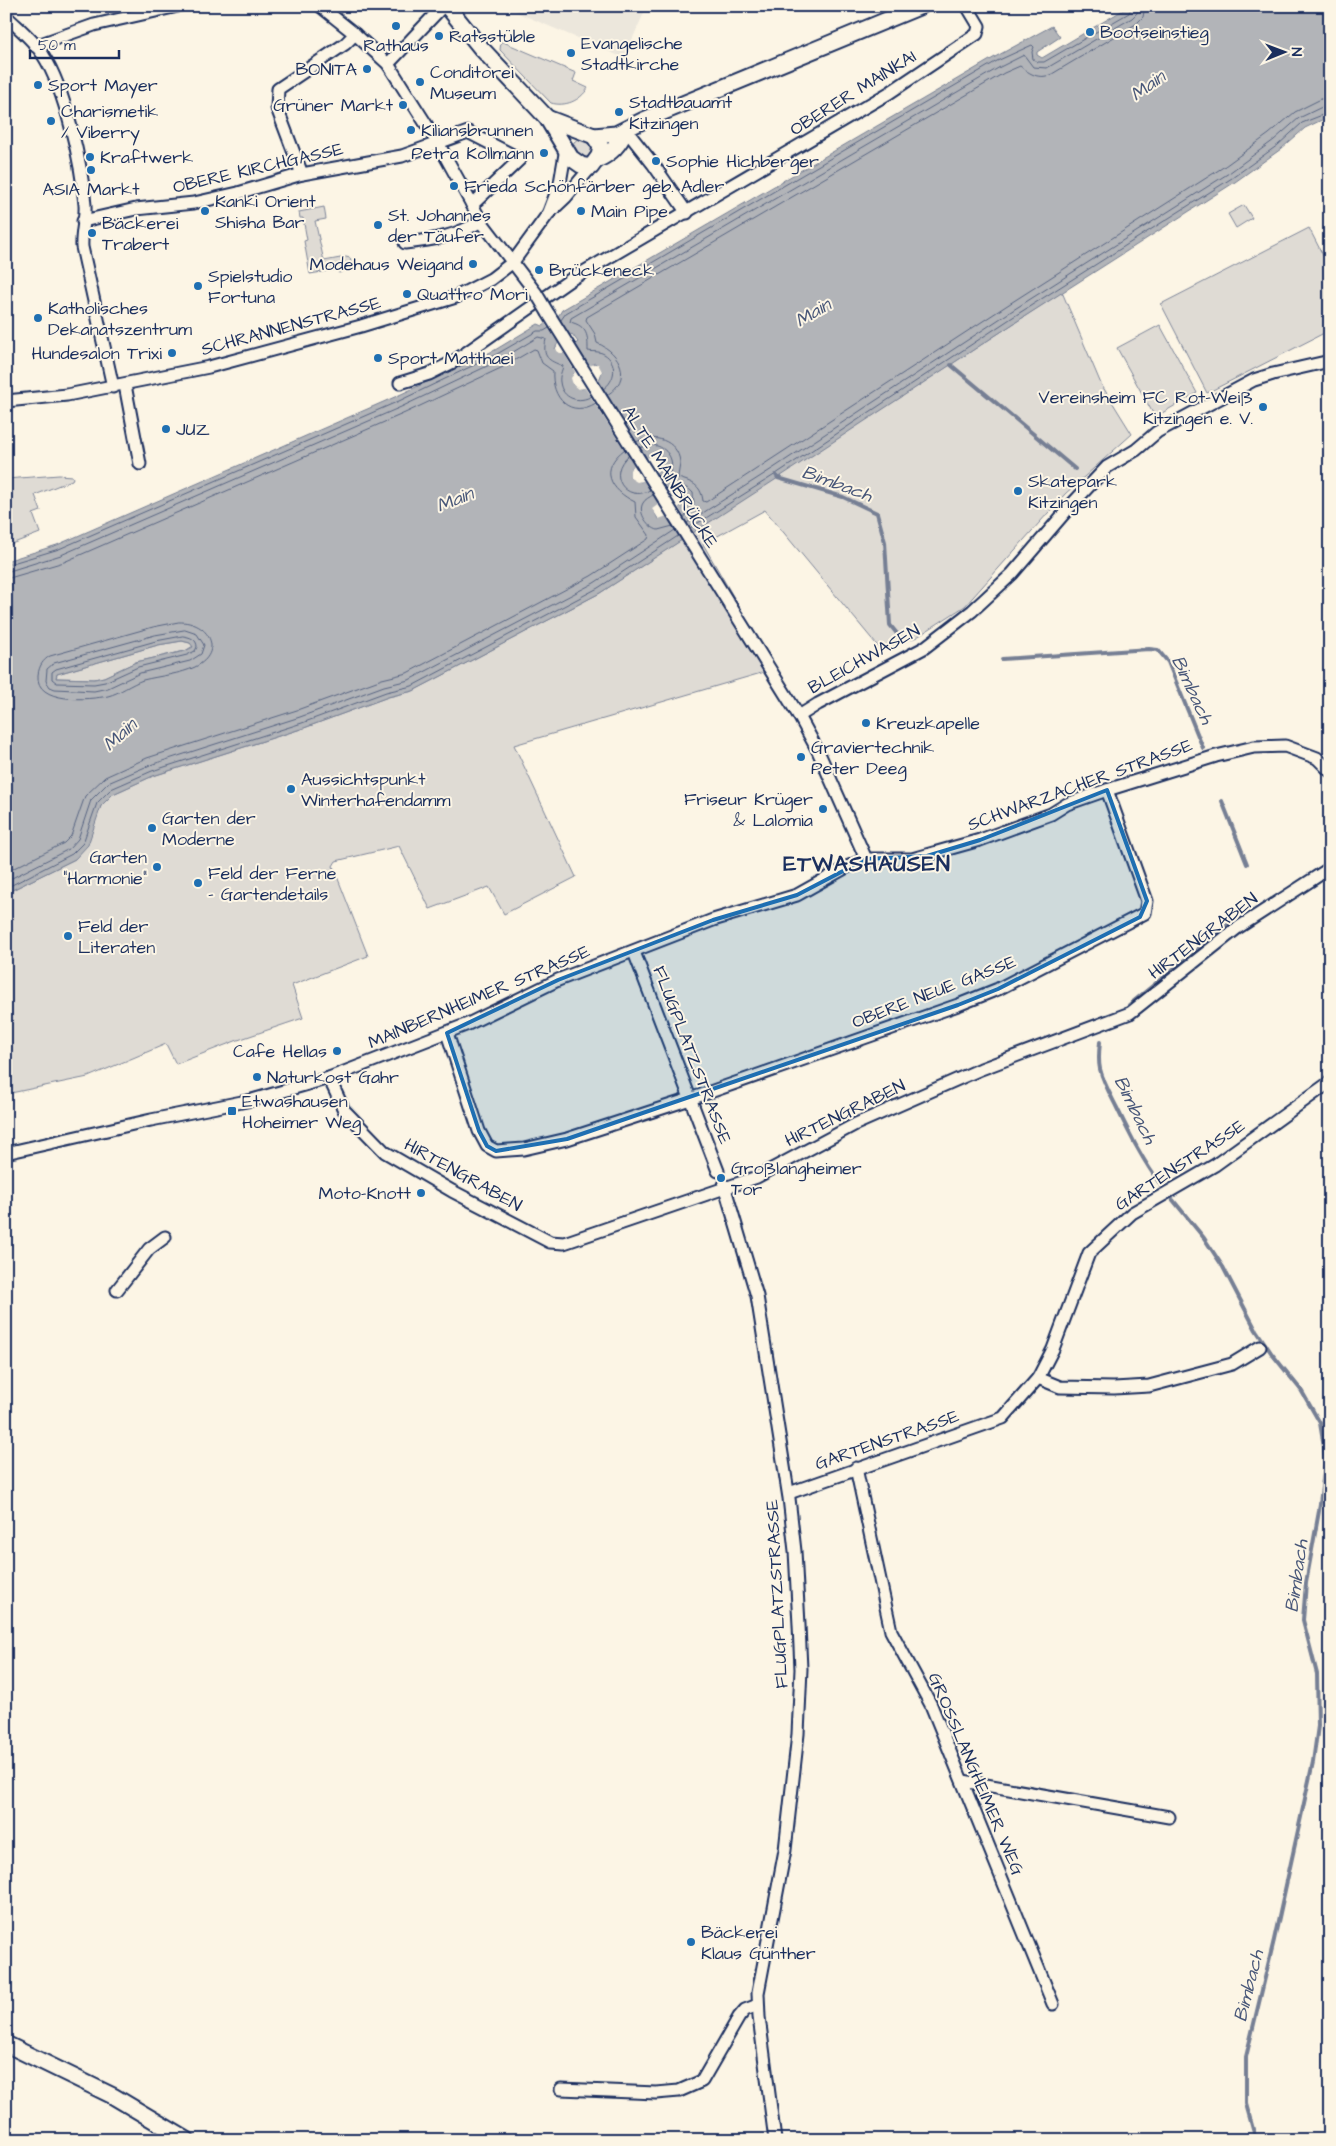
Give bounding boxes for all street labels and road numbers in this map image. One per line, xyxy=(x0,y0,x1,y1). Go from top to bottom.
street label: OBERER MAINKAI xyxy=(785,44,921,142)
street label: OBERE KIRCHGASSE xyxy=(170,136,346,200)
street label: SCHRANNENSTRASSE xyxy=(198,290,384,362)
street label: ALTE MAINBRÜCKE xyxy=(616,401,724,553)
street label: BLEICHWASEN xyxy=(804,618,924,700)
street label: SCHWARZACHER STRASSE xyxy=(964,733,1196,837)
street label: HIRTENGRABEN xyxy=(1143,887,1263,985)
street label: MAINBERNHEIMER STRASSE xyxy=(364,939,594,1055)
street label: OBERE NEUE GASSE xyxy=(848,949,1020,1035)
street label: FLUGPLATZSTRASSE xyxy=(646,962,738,1148)
street label: HIRTENGRABEN xyxy=(781,1073,909,1153)
street label: GARTENSTRASSE xyxy=(1110,1113,1250,1217)
street label: HIRTENGRABEN xyxy=(400,1132,526,1218)
street label: GARTENSTRASSE xyxy=(812,1404,963,1476)
street label: FLUGPLATZSTRASSE xyxy=(760,1499,794,1689)
street label: GROSSLANGHEIMER WEG xyxy=(922,1669,1030,1880)

